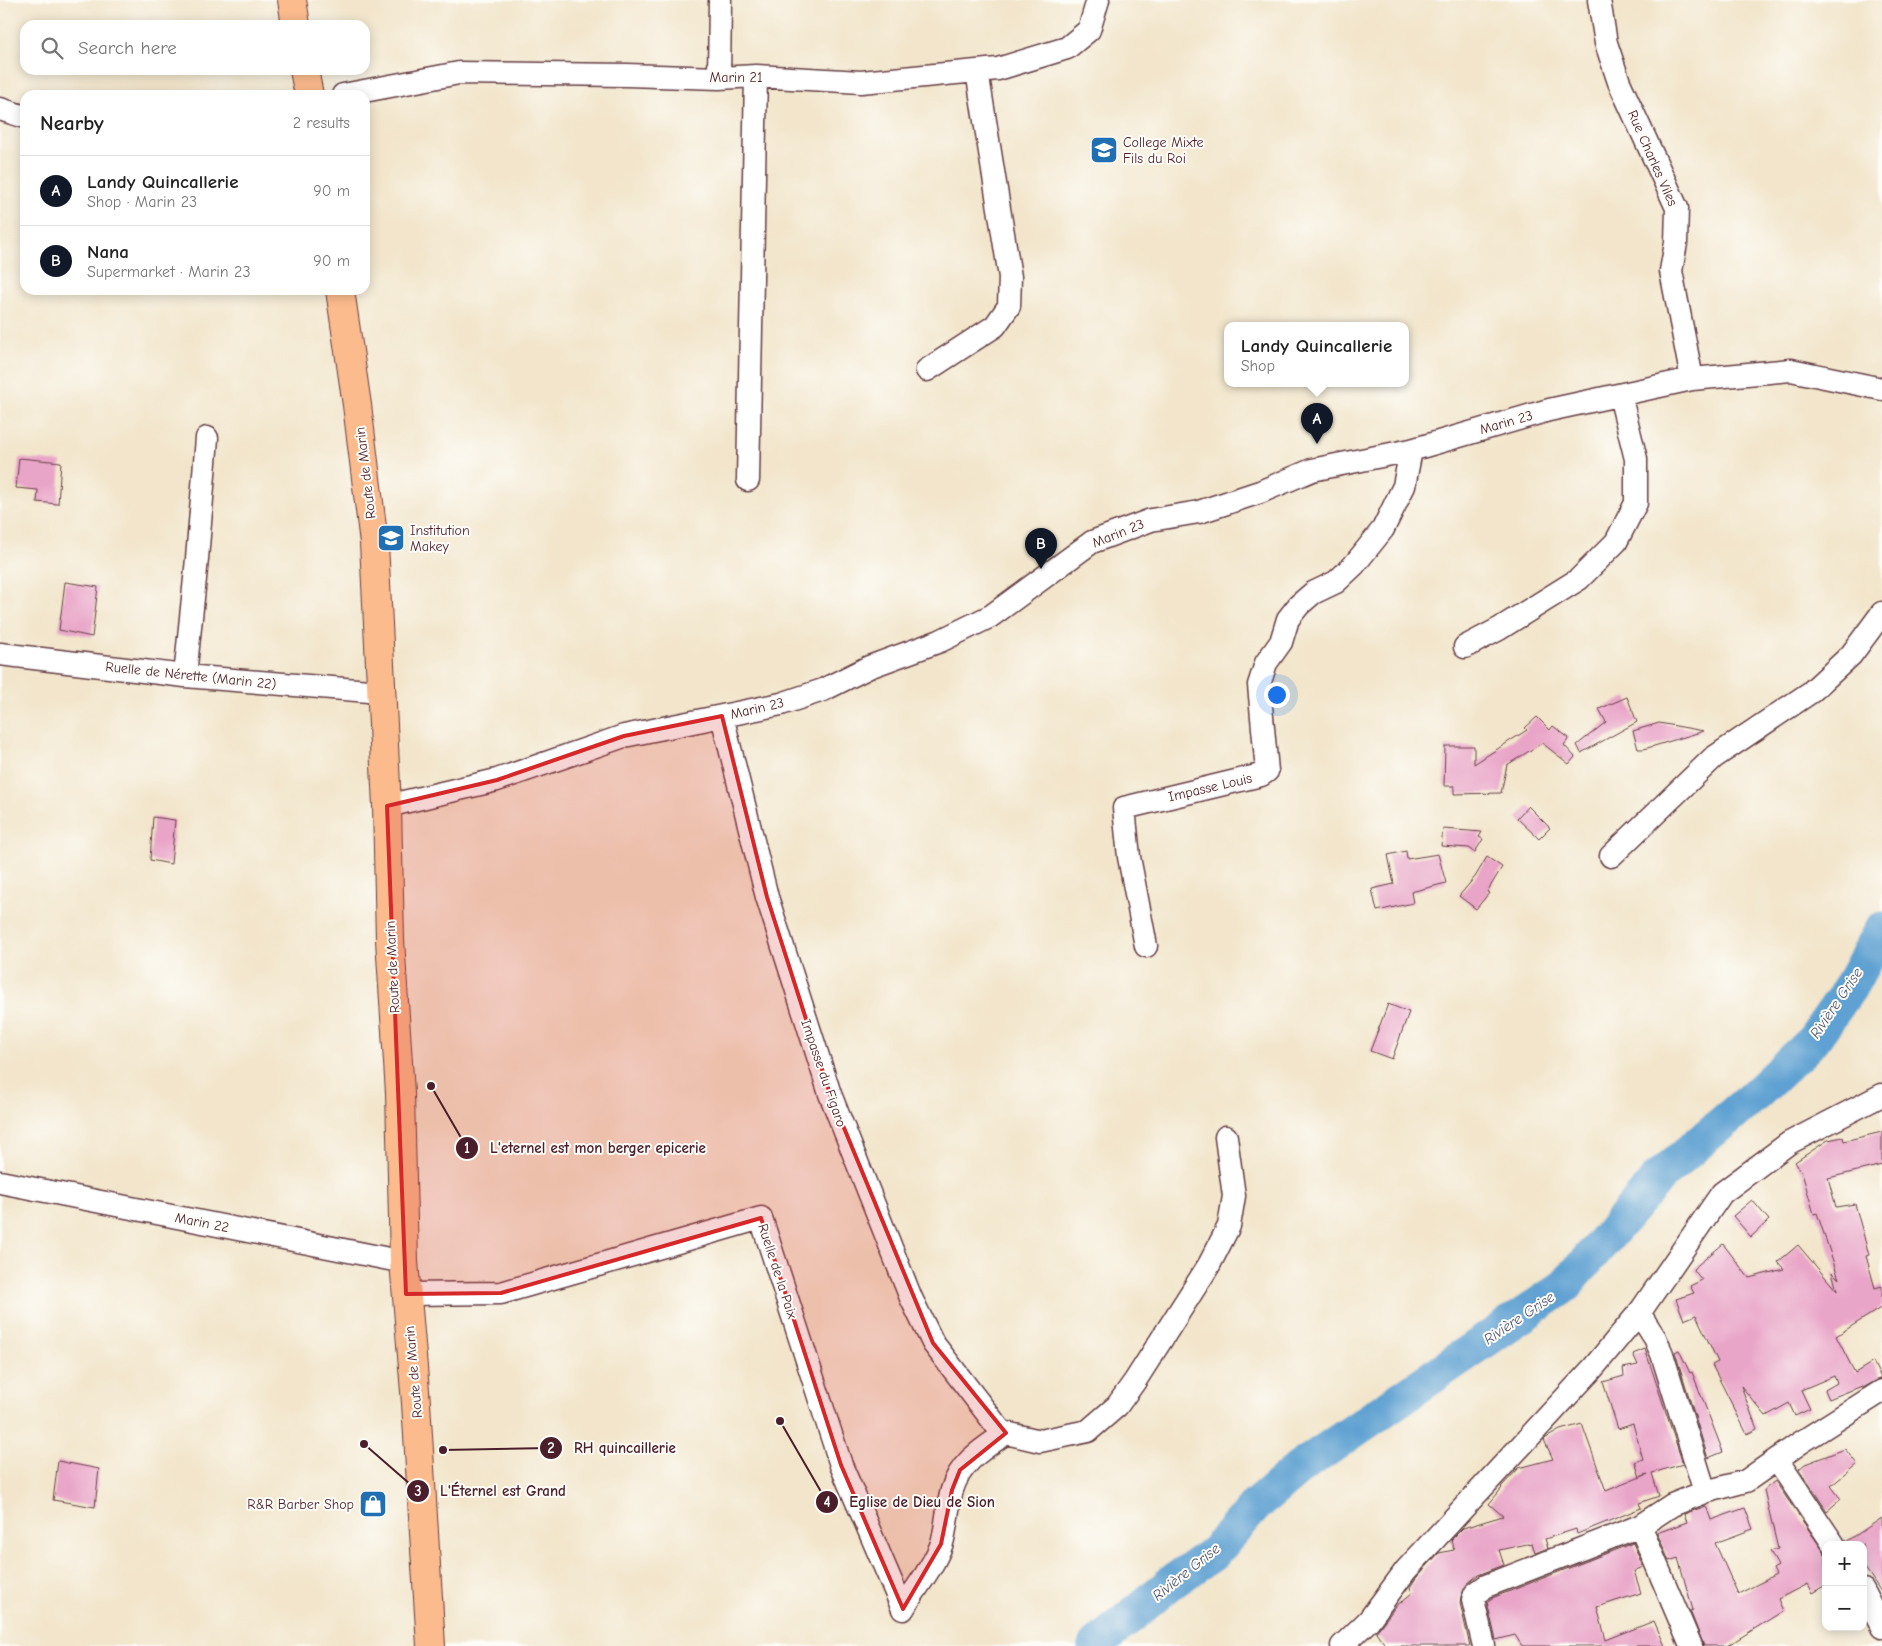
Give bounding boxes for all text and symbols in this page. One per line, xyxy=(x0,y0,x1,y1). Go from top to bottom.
search box xyxy=(20,20,370,75)
icon: search xyxy=(38,34,66,62)
text: Search here xyxy=(78,37,177,59)
street label: Marin 21 xyxy=(710,69,762,86)
street label: Rue Charles Viles xyxy=(1624,108,1681,209)
text: Nearby xyxy=(40,111,104,135)
text: 2 results xyxy=(293,114,350,132)
place label: College Mixte Fils du Roi xyxy=(1123,134,1203,167)
school or university icon: College Mixte Fils du Roi xyxy=(1089,135,1119,165)
text: Landy Quincallerie xyxy=(87,171,239,193)
text: A xyxy=(52,182,60,200)
text: 90 m xyxy=(313,182,350,200)
text: Shop · Marin 23 xyxy=(87,193,197,211)
text: Nana xyxy=(87,241,129,263)
text: B xyxy=(51,252,61,270)
text: 90 m xyxy=(313,252,350,270)
text: Supermarket · Marin 23 xyxy=(87,263,251,281)
popup xyxy=(1224,322,1409,387)
text: Landy Quincallerie xyxy=(1241,335,1392,357)
text: Shop xyxy=(1241,357,1275,375)
pin: A xyxy=(1301,403,1333,444)
street label: Marin 23 xyxy=(1478,407,1535,438)
street label: Route de Marin xyxy=(351,426,380,520)
street label: Marin 23 xyxy=(1090,515,1147,552)
place label: Institution Makey xyxy=(410,522,470,555)
school or university icon: Institution Makey xyxy=(376,523,406,553)
pin: B xyxy=(1025,528,1057,569)
street label: Ruelle de Nérette (Marin 22) xyxy=(105,658,277,693)
your location xyxy=(1264,682,1290,708)
street label: Marin 23 xyxy=(729,694,786,723)
street label: Impasse Louis xyxy=(1167,770,1254,805)
street label: Route de Marin xyxy=(382,920,403,1014)
water label: Rivière Grise xyxy=(1806,964,1866,1042)
street label: Impasse du Figaro xyxy=(797,1017,850,1129)
callout: L'eternel est mon berger epicerie xyxy=(455,1133,715,1163)
text: 1 xyxy=(464,1139,470,1157)
text: L'eternel est mon berger epicerie xyxy=(490,1139,706,1157)
street label: Marin 22 xyxy=(173,1209,230,1236)
street label: Ruelle de la Paix xyxy=(754,1222,801,1321)
water label: Rivière Grise xyxy=(1480,1288,1558,1348)
street label: Route de Marin xyxy=(401,1325,426,1419)
callout: RH quincaillerie xyxy=(539,1433,686,1463)
text: 2 xyxy=(547,1439,555,1457)
text: RH quincaillerie xyxy=(574,1439,676,1457)
callout: L'Éternel est Grand xyxy=(405,1476,576,1506)
text: L'Éternel est Grand xyxy=(440,1481,566,1500)
text: 3 xyxy=(414,1482,422,1500)
callout: Eglise de Dieu de Sion xyxy=(814,1487,1005,1517)
shop icon: R&R Barber Shop xyxy=(358,1489,388,1519)
text: 4 xyxy=(823,1493,831,1511)
text: Eglise de Dieu de Sion xyxy=(849,1493,995,1511)
place label: R&R Barber Shop xyxy=(247,1496,354,1513)
water label: Rivière Grise xyxy=(1149,1539,1224,1605)
map controls xyxy=(1822,1541,1867,1631)
button: + xyxy=(1822,1541,1867,1586)
button: − xyxy=(1822,1586,1867,1631)

